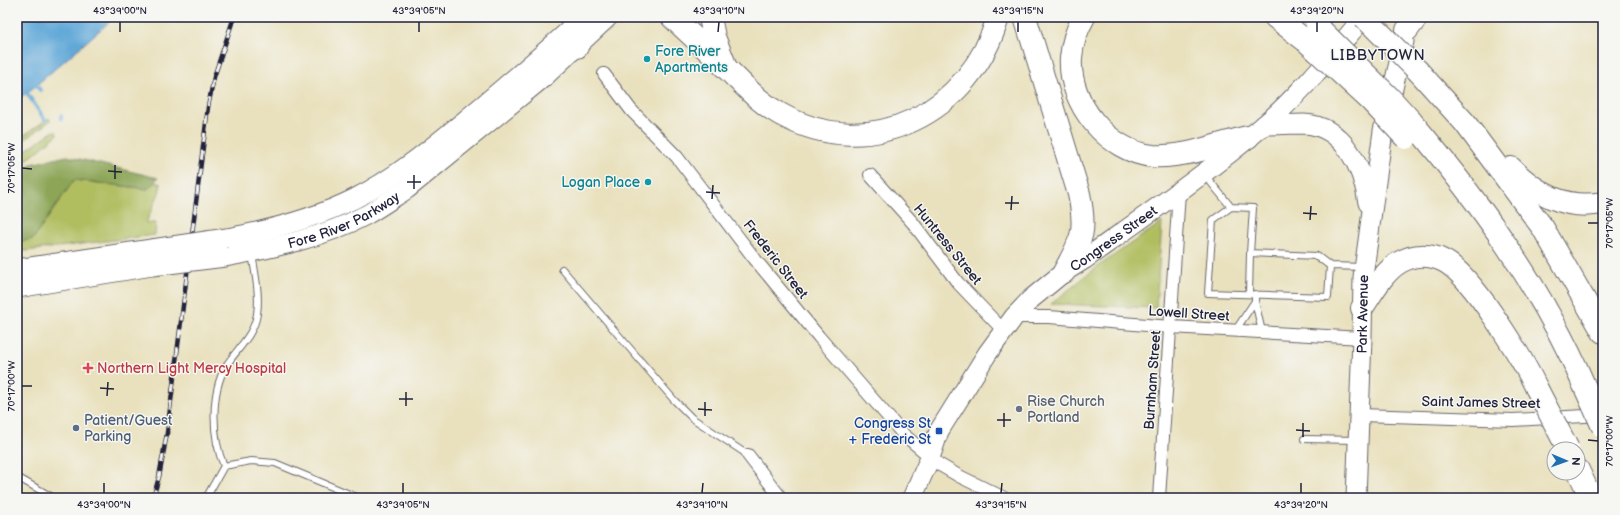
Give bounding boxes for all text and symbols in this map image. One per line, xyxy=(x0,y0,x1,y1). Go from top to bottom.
text: 43°39'00"N xyxy=(93,5,147,17)
text: 43°39'05"N xyxy=(392,5,446,17)
text: 43°39'10"N xyxy=(693,5,745,17)
text: 43°39'15"N xyxy=(992,5,1044,17)
text: 43°39'20"N xyxy=(1290,5,1344,17)
place label: Fore River Apartments xyxy=(655,43,728,76)
district label: LIBBYTOWN xyxy=(1330,46,1426,65)
marker: Fore River Apartments xyxy=(642,54,652,64)
text: 70°17'05"W xyxy=(6,143,18,193)
place label: Logan Place xyxy=(561,174,640,191)
marker: Logan Place xyxy=(643,177,653,187)
street label: Fore River Parkway xyxy=(286,188,403,252)
text: 70°17'05"W xyxy=(1604,198,1616,248)
street label: Huntress Street xyxy=(910,200,986,289)
street label: Congress Street xyxy=(1067,202,1161,275)
street label: Frederic Street xyxy=(740,216,812,303)
street label: Park Avenue xyxy=(1353,275,1372,354)
street label: Lowell Street xyxy=(1148,302,1231,325)
street label: Burnham Street xyxy=(1141,329,1164,430)
text: 70°17'00"W xyxy=(6,360,18,412)
place label: Northern Light Mercy Hospital xyxy=(97,360,286,377)
marker: Northern Light Mercy Hospital xyxy=(82,362,94,374)
place label: Rise Church Portland xyxy=(1027,393,1105,426)
street label: Saint James Street xyxy=(1422,393,1541,412)
marker: Rise Church Portland xyxy=(1014,404,1024,414)
place label: Patient/Guest Parking xyxy=(84,412,173,445)
place label: Congress St + Frederic St xyxy=(848,415,932,448)
text: 70°17'00"W xyxy=(1604,415,1616,467)
marker: Patient/Guest Parking xyxy=(71,423,81,433)
marker: Congress St + Frederic St xyxy=(934,426,944,436)
north arrow xyxy=(1546,441,1586,481)
text: N xyxy=(1569,457,1582,466)
text: 43°39'00"N xyxy=(77,499,131,511)
text: 43°39'05"N xyxy=(376,499,430,511)
text: 43°39'10"N xyxy=(676,499,728,511)
text: 43°39'15"N xyxy=(975,499,1027,511)
text: 43°39'20"N xyxy=(1274,499,1328,511)

